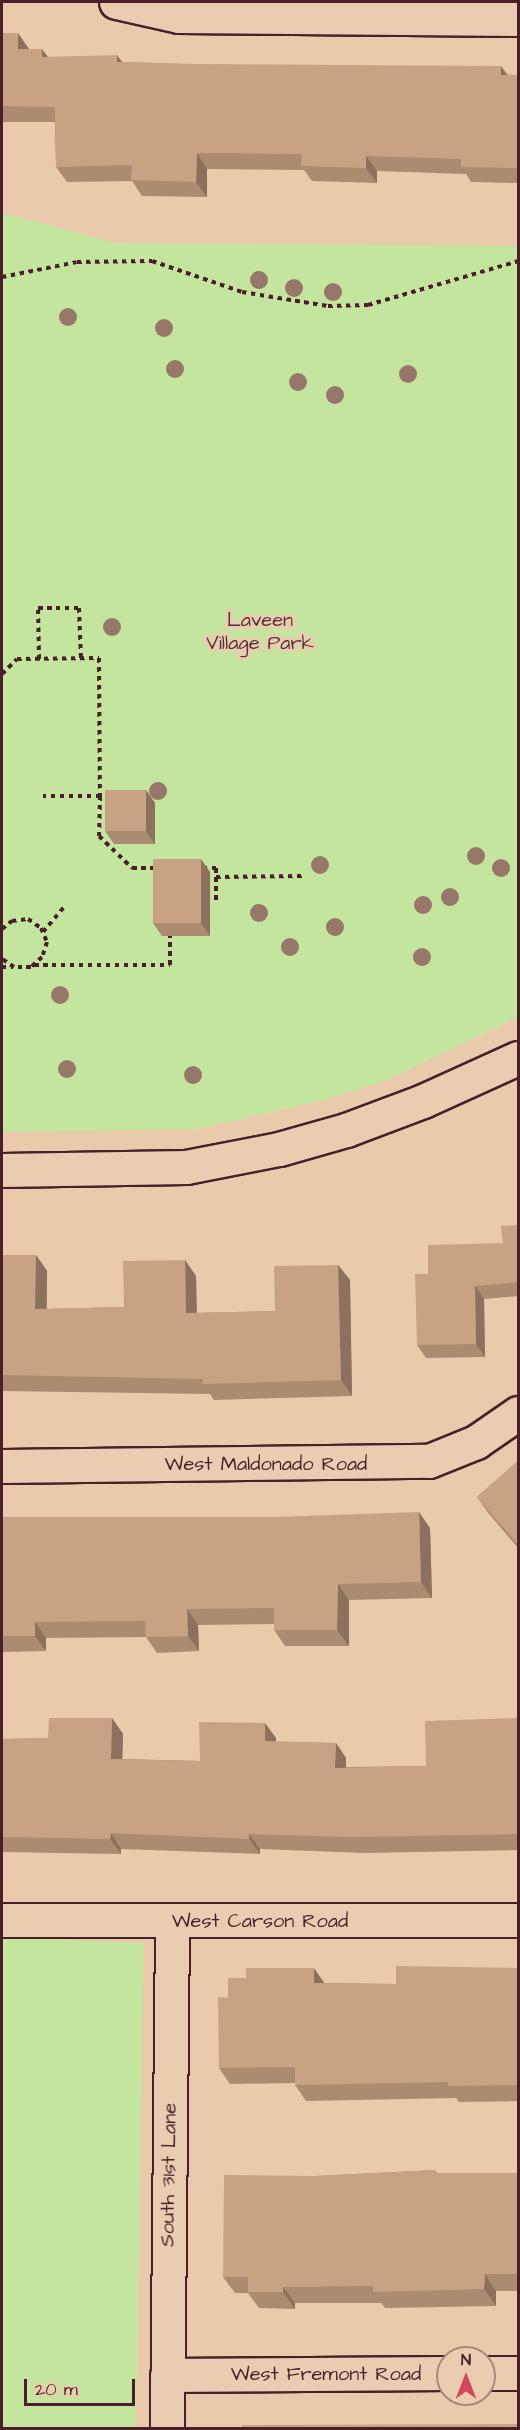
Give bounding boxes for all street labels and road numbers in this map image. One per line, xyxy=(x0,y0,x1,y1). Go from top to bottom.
street label: West Maldonado Road xyxy=(165,1452,367,1476)
street label: West Carson Road xyxy=(172,1909,348,1933)
street label: South 31st Lane xyxy=(156,2103,182,2247)
street label: West Fremont Road xyxy=(231,2362,421,2386)

